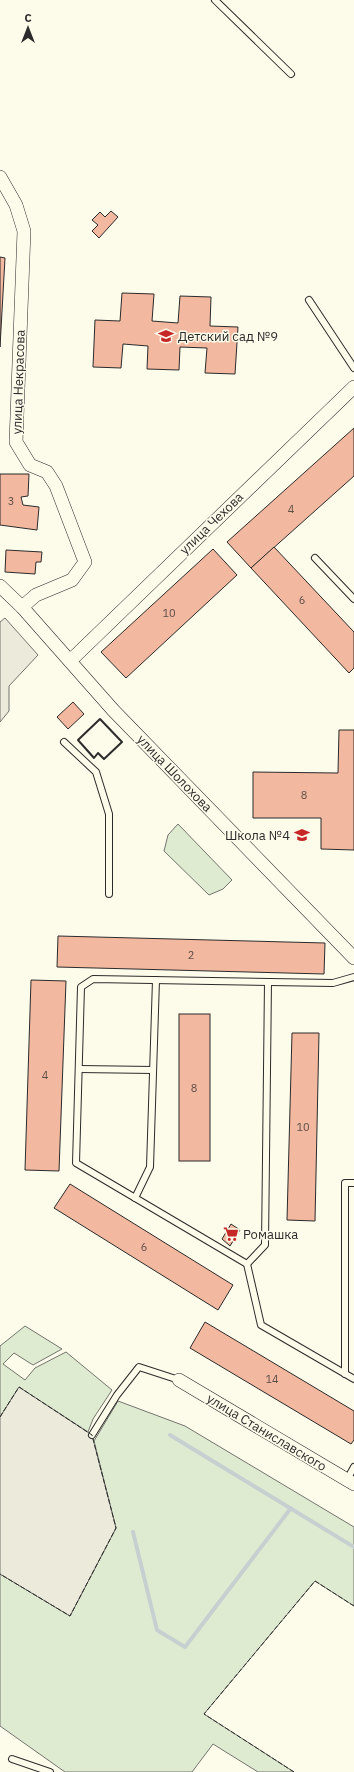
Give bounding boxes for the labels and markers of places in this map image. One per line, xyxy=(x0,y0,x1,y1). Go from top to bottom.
school or university icon: Детский сад №9 xyxy=(157,327,175,345)
place label: Детский сад №9 xyxy=(178,328,278,345)
school or university icon: Школа №4 xyxy=(293,826,311,844)
place label: Школа №4 xyxy=(225,827,290,844)
supermarket icon: Ромашка xyxy=(222,1225,240,1243)
place label: Ромашка xyxy=(243,1226,298,1243)

